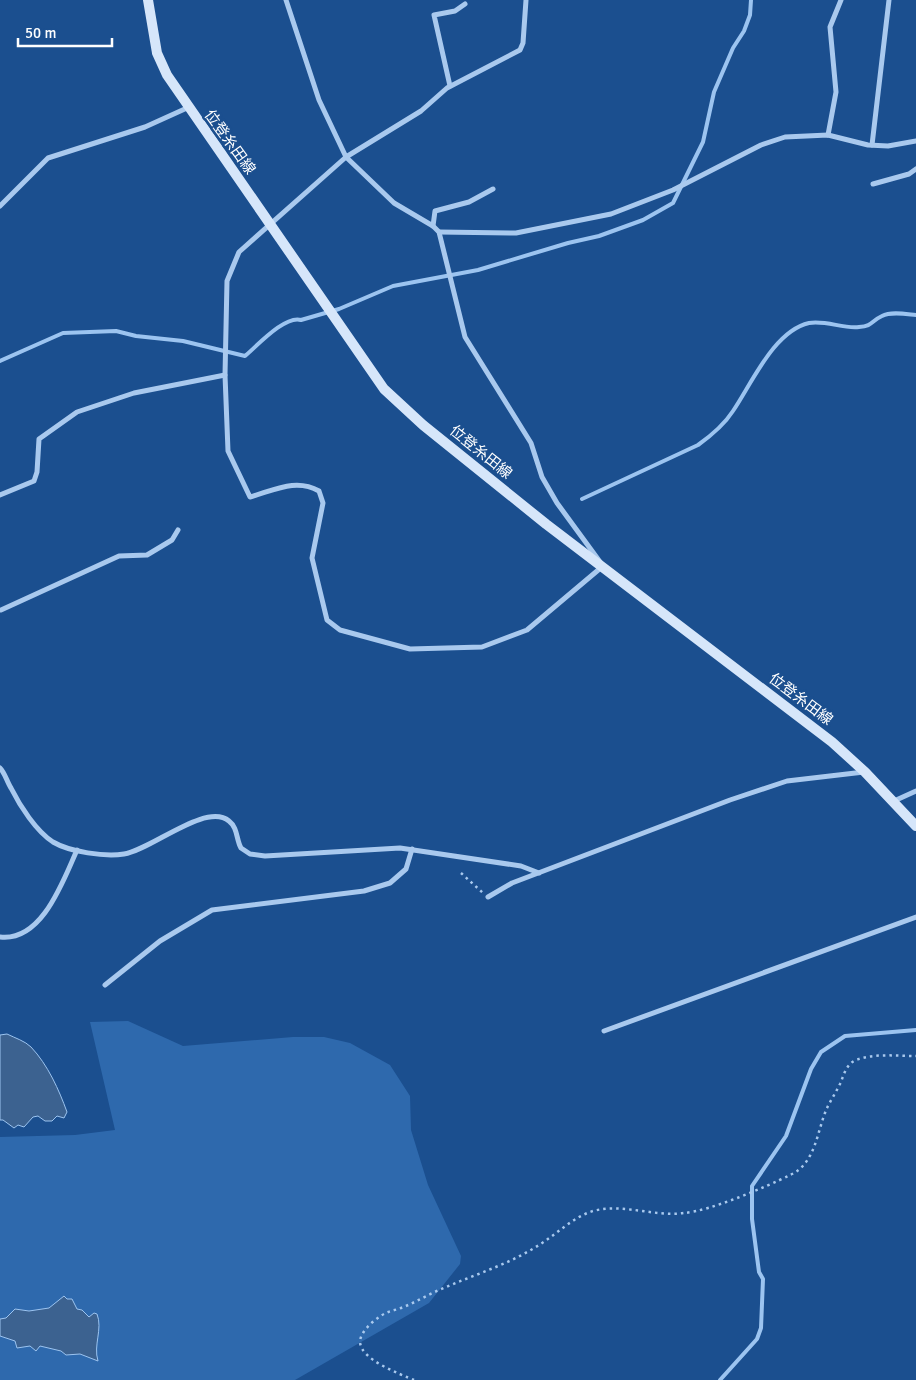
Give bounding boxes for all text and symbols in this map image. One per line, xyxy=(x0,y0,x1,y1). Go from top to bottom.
scale bar xyxy=(18,15,111,47)
text: 50 m xyxy=(25,24,56,42)
street label: 位登糸田線 xyxy=(201,106,259,178)
street label: 位登糸田線 xyxy=(446,421,516,483)
street label: 位登糸田線 xyxy=(766,669,836,729)

